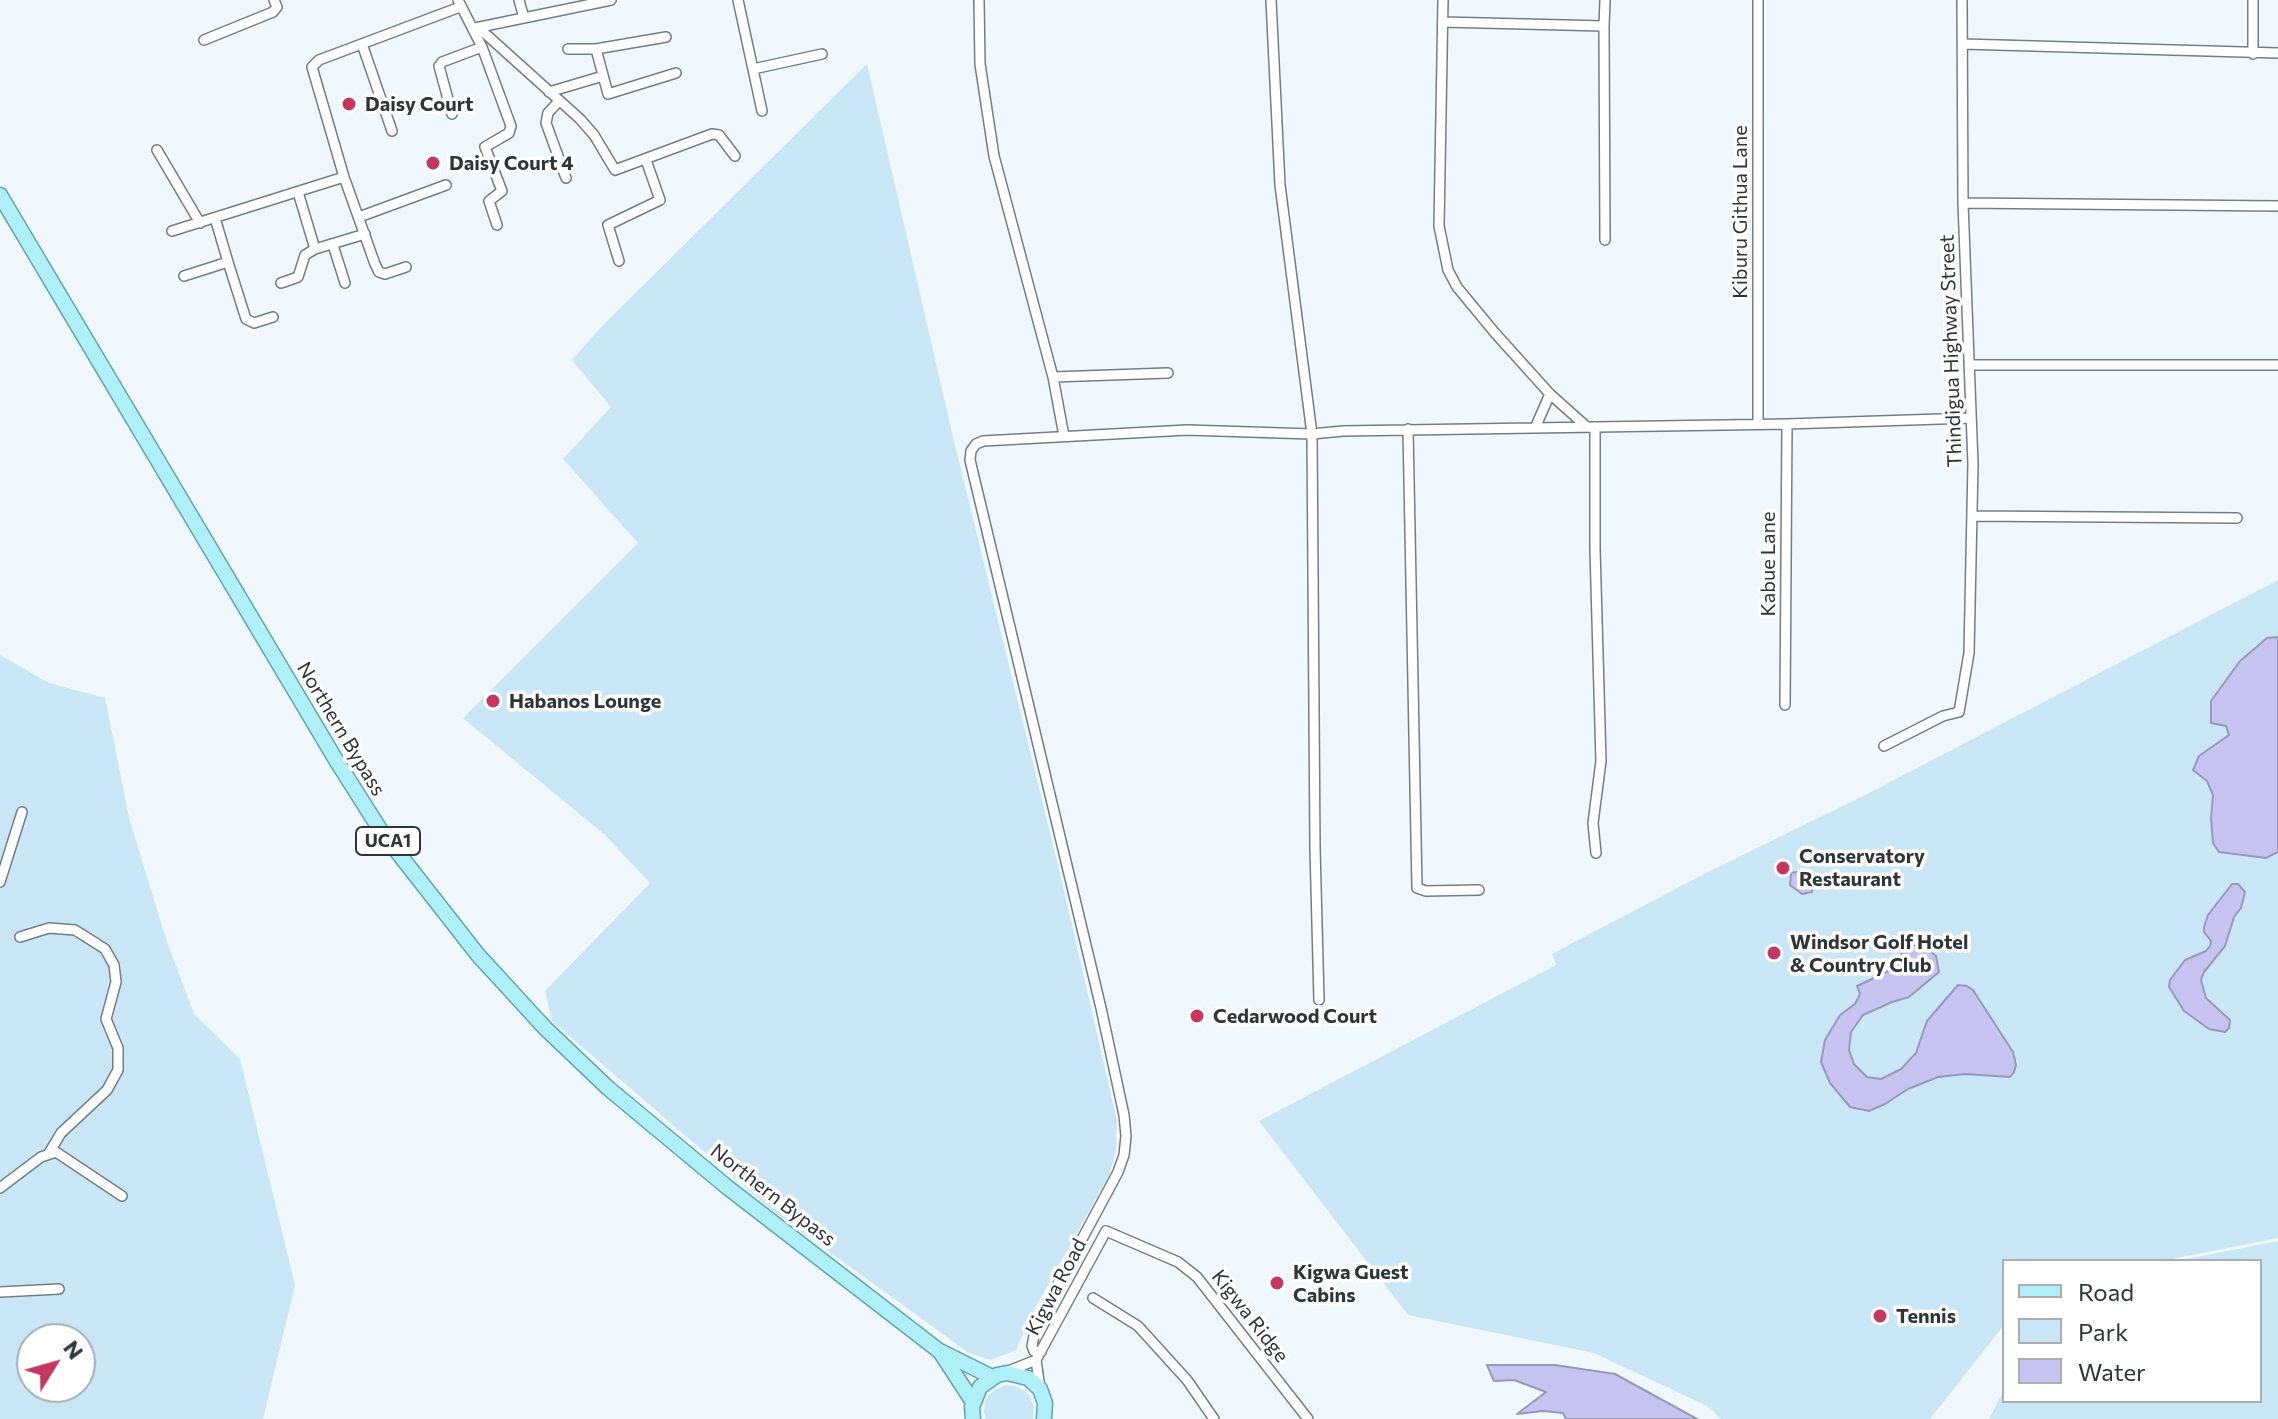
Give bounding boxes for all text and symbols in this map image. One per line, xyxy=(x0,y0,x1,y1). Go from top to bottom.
place label: Daisy Court xyxy=(365,92,473,116)
marker: Daisy Court xyxy=(340,95,358,113)
street label: Kiburu Githua Lane xyxy=(1728,125,1752,299)
place label: Daisy Court 4 xyxy=(449,151,574,175)
marker: Daisy Court 4 xyxy=(424,154,442,172)
street label: Thindigua Highway Street xyxy=(1935,234,1967,468)
street label: Kabue Lane xyxy=(1756,511,1780,617)
street label: Northern Bypass xyxy=(292,658,390,800)
place label: Habanos Lounge xyxy=(509,689,661,713)
marker: Habanos Lounge xyxy=(484,692,502,710)
road number: UCA1 xyxy=(356,827,420,855)
place label: Conservatory Restaurant xyxy=(1799,844,1925,891)
marker: Conservatory Restaurant xyxy=(1774,859,1792,877)
place label: Windsor Golf Hotel & Country Club xyxy=(1790,930,1968,977)
marker: Windsor Golf Hotel & Country Club xyxy=(1765,944,1783,962)
place label: Cedarwood Court xyxy=(1213,1004,1377,1028)
marker: Cedarwood Court xyxy=(1188,1007,1206,1025)
street label: Northern Bypass xyxy=(706,1139,840,1251)
street label: Kigwa Road xyxy=(1020,1234,1092,1340)
legend xyxy=(2002,1259,2262,1403)
place label: Kigwa Guest Cabins xyxy=(1293,1260,1408,1307)
street label: Kigwa Ridge xyxy=(1206,1265,1294,1367)
marker: Kigwa Guest Cabins xyxy=(1268,1274,1286,1292)
text: Road xyxy=(2078,1277,2134,1306)
place label: Tennis xyxy=(1896,1304,1956,1328)
marker: Tennis xyxy=(1871,1307,1889,1325)
text: Park xyxy=(2078,1317,2128,1346)
north arrow xyxy=(16,1323,96,1403)
text: N xyxy=(58,1335,90,1364)
text: Water xyxy=(2078,1357,2146,1386)

